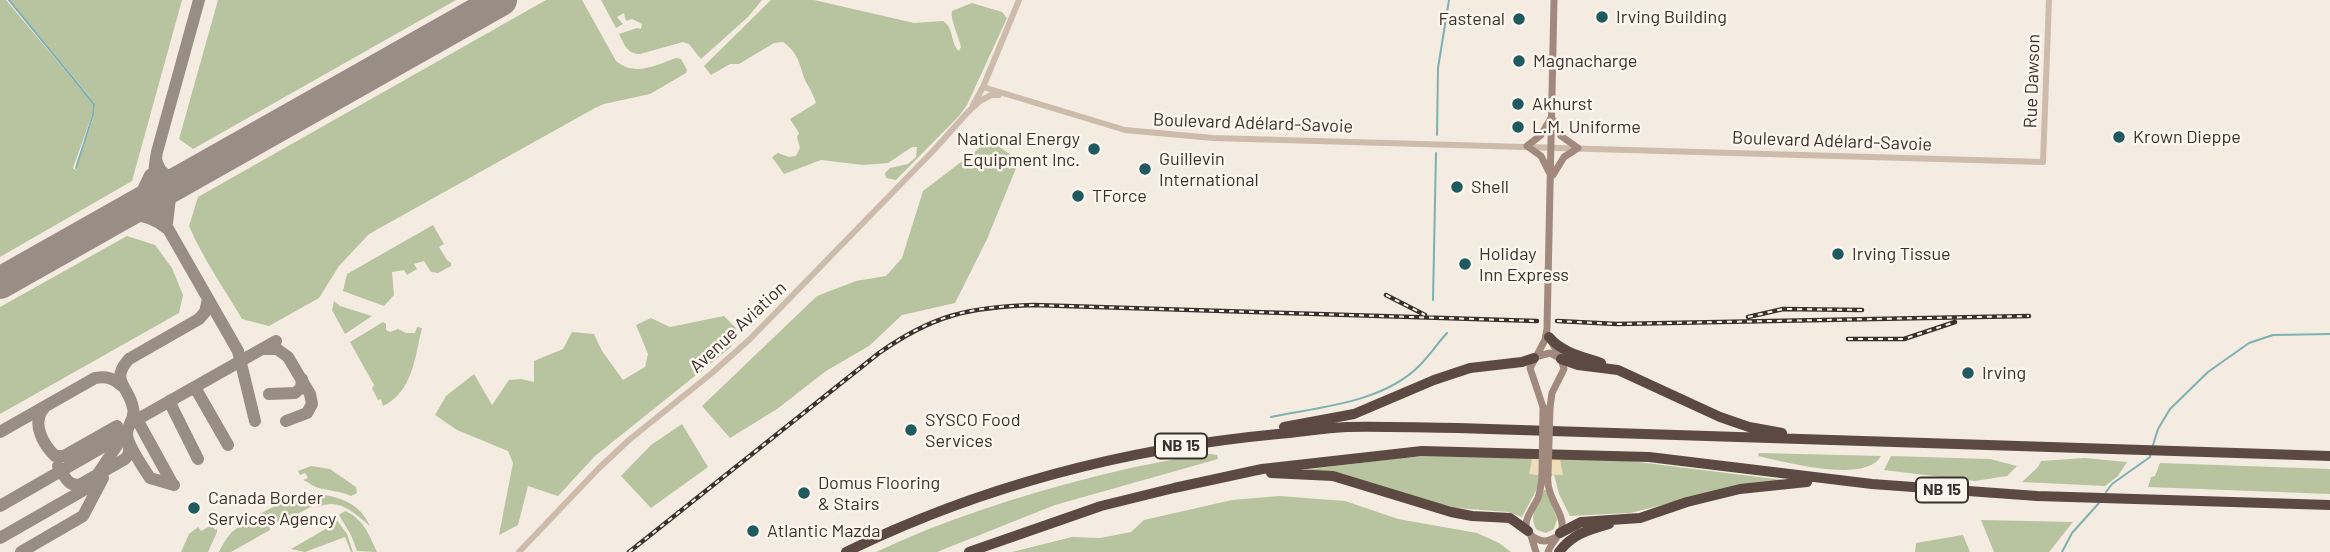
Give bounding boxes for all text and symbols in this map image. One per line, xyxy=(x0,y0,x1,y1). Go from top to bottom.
place label: Irving Building xyxy=(1616,6,1727,28)
place label: Fastenal xyxy=(1439,8,1505,30)
marker: Irving Building xyxy=(1594,9,1610,25)
marker: Fastenal xyxy=(1511,11,1527,27)
street label: Rue Dawson xyxy=(2020,33,2044,129)
place label: Magnacharge xyxy=(1533,50,1637,72)
marker: Magnacharge xyxy=(1511,53,1527,69)
place label: Akhurst xyxy=(1532,93,1593,115)
marker: Akhurst xyxy=(1510,96,1526,112)
street label: Boulevard Adélard-Savoie xyxy=(1153,109,1353,137)
place label: L.M. Uniforme xyxy=(1532,116,1641,138)
marker: L.M. Uniforme xyxy=(1510,119,1526,135)
place label: Krown Dieppe xyxy=(2133,126,2241,148)
street label: Boulevard Adélard-Savoie xyxy=(1732,127,1932,155)
place label: National Energy Equipment Inc. xyxy=(957,128,1080,170)
marker: Krown Dieppe xyxy=(2111,129,2127,145)
marker: National Energy Equipment Inc. xyxy=(1086,141,1102,157)
place label: Guillevin International xyxy=(1159,148,1259,190)
marker: Guillevin International xyxy=(1137,161,1153,177)
place label: Shell xyxy=(1471,176,1509,198)
marker: Shell xyxy=(1449,179,1465,195)
place label: TForce xyxy=(1092,185,1147,207)
marker: TForce xyxy=(1070,188,1086,204)
place label: Holiday Inn Express xyxy=(1479,243,1569,286)
place label: Irving Tissue xyxy=(1852,243,1951,265)
marker: Irving Tissue xyxy=(1830,246,1846,262)
marker: Holiday Inn Express xyxy=(1457,256,1473,272)
street label: Avenue Aviation xyxy=(685,277,791,377)
place label: Irving xyxy=(1982,362,2026,384)
marker: Irving xyxy=(1960,365,1976,381)
place label: SYSCO Food Services xyxy=(925,409,1020,452)
marker: SYSCO Food Services xyxy=(903,422,919,438)
road number: NB 15 xyxy=(1155,434,1207,458)
place label: Domus Flooring & Stairs xyxy=(818,472,940,514)
road number: NB 15 xyxy=(1916,477,1968,503)
marker: Domus Flooring & Stairs xyxy=(796,485,812,501)
place label: Canada Border Services Agency xyxy=(208,487,336,530)
marker: Canada Border Services Agency xyxy=(186,500,202,516)
place label: Atlantic Mazda xyxy=(767,520,881,542)
marker: Atlantic Mazda xyxy=(745,523,761,539)

